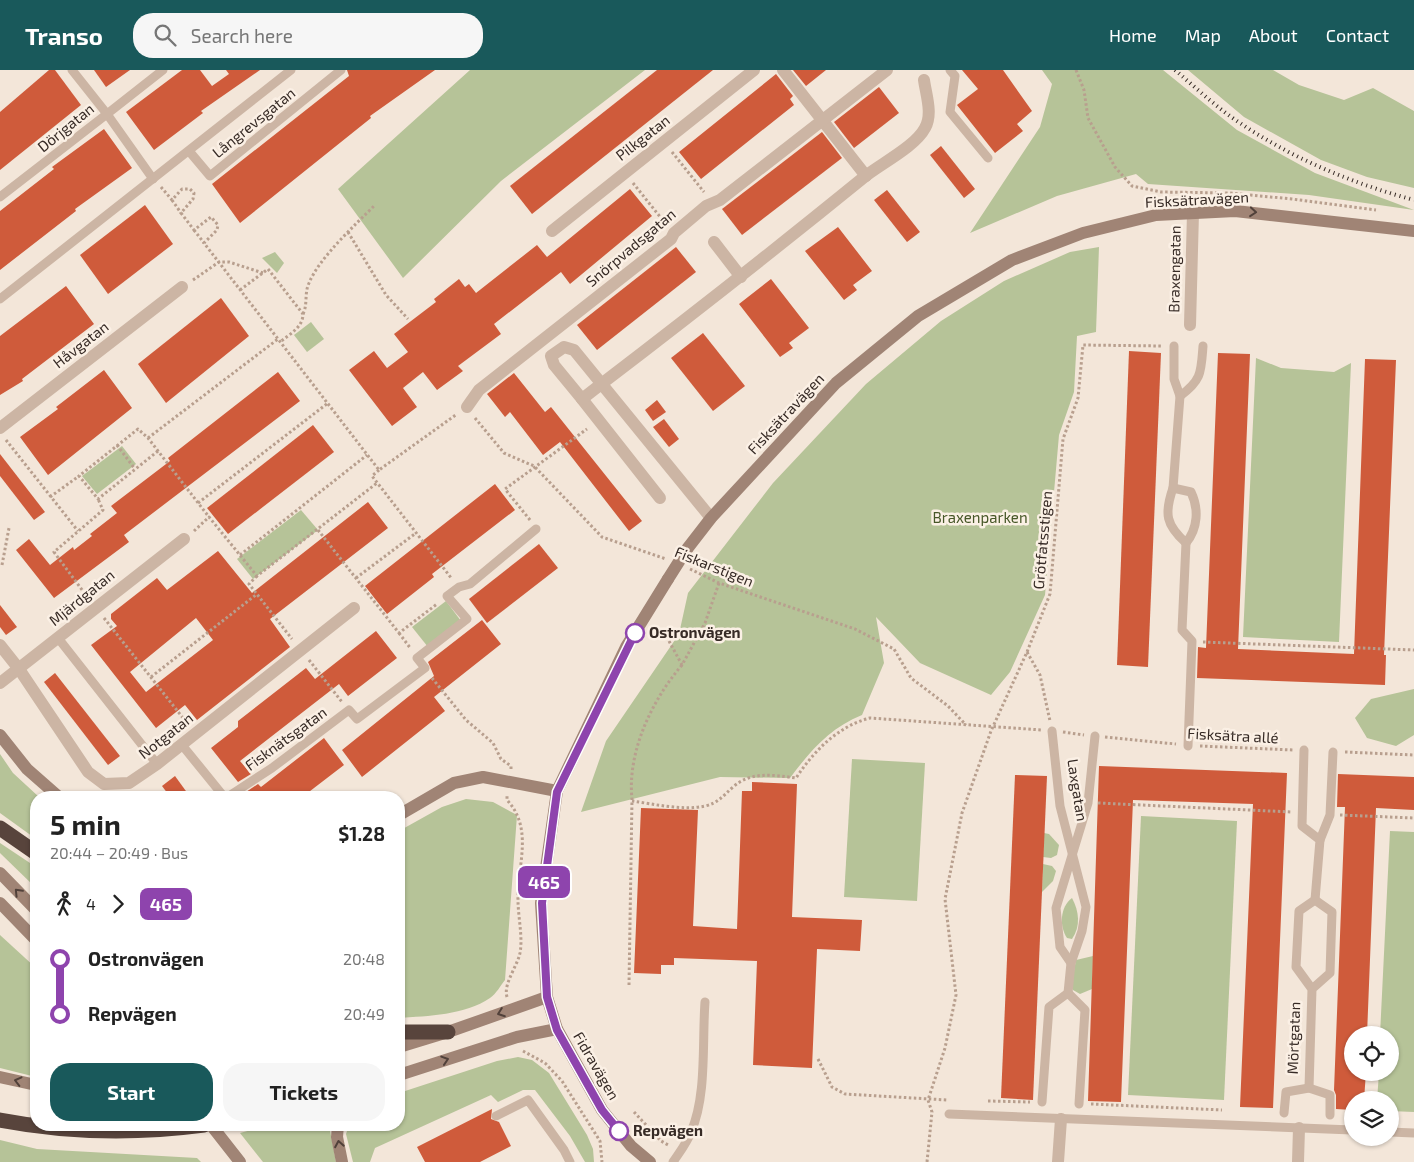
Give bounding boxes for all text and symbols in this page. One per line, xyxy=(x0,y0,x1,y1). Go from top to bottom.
search box xyxy=(133,13,483,58)
text: Transo xyxy=(25,21,103,50)
icon: search xyxy=(151,21,179,49)
text: Search here xyxy=(191,24,293,47)
text: Home xyxy=(1109,24,1157,46)
text: Map xyxy=(1185,24,1221,46)
text: About xyxy=(1249,24,1298,46)
text: Contact xyxy=(1326,24,1389,46)
street label: Långrevsgatan xyxy=(208,83,299,161)
street label: Dörjgatan xyxy=(33,99,98,156)
street label: Pilkgatan xyxy=(612,110,673,164)
street label: Fisksätravägen xyxy=(1145,187,1249,211)
street label: Snörpvadsgatan xyxy=(582,204,679,290)
one-way arrow xyxy=(1249,207,1257,218)
street label: Braxengatan xyxy=(1164,225,1184,313)
street label: Håvgatan xyxy=(49,317,112,371)
street label: Fisksätravägen xyxy=(743,369,827,458)
street label: Grötfatsstigen xyxy=(1029,490,1055,590)
park label: Braxenparken xyxy=(932,508,1028,526)
street label: Fiskarstigen xyxy=(672,542,756,590)
street label: Mjärdgatan xyxy=(45,565,118,630)
marker: Ostronvägen xyxy=(625,623,645,643)
place label: Ostronvägen xyxy=(649,623,741,641)
street label: Fisknätsgatan xyxy=(241,703,330,774)
street label: Notgatan xyxy=(135,708,196,762)
street label: Fisksätra allé xyxy=(1187,724,1279,746)
street label: Laxgatan xyxy=(1064,757,1092,822)
text: 5 min xyxy=(50,807,121,841)
text: $1.28 xyxy=(338,822,385,845)
text: 20:44 – 20:49 · Bus xyxy=(50,843,188,862)
line badge: 465 xyxy=(515,866,573,898)
text: 465 xyxy=(528,871,560,893)
one-way arrow xyxy=(15,888,24,897)
icon: walk xyxy=(50,890,78,918)
icon: forward xyxy=(104,890,132,918)
text: 465 xyxy=(150,893,182,915)
text: 4 xyxy=(86,894,96,913)
text: Ostronvägen xyxy=(88,947,204,970)
text: 20:48 xyxy=(343,949,385,968)
street label: Mörtgatan xyxy=(1283,1001,1303,1075)
text: Repvägen xyxy=(88,1002,177,1025)
text: 20:49 xyxy=(344,1004,385,1023)
one-way arrow xyxy=(497,1007,506,1017)
map controls xyxy=(1344,1026,1399,1146)
button: locate xyxy=(1344,1026,1399,1081)
street label: Fidravägen xyxy=(570,1028,624,1103)
one-way arrow xyxy=(441,1056,449,1066)
button: Start xyxy=(50,1063,213,1121)
button: Tickets xyxy=(223,1063,385,1121)
one-way arrow xyxy=(14,1076,23,1087)
button: layers xyxy=(1344,1091,1399,1146)
marker: Repvägen xyxy=(609,1121,629,1141)
place label: Repvägen xyxy=(633,1121,703,1139)
one-way arrow xyxy=(334,1139,344,1148)

